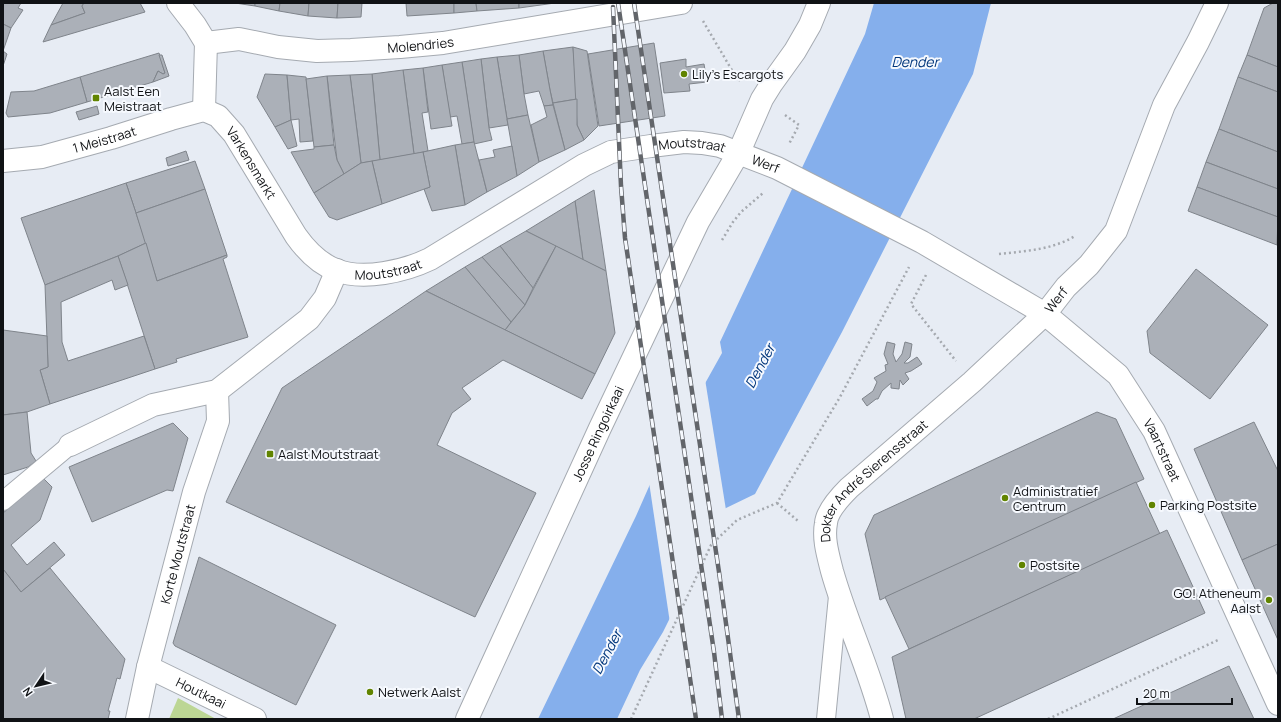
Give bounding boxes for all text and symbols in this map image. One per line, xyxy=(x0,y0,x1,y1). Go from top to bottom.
street label: Molendries xyxy=(387,32,455,57)
water label: Dender xyxy=(891,52,941,71)
place label: Lily's Escargots xyxy=(692,65,783,83)
marker: Lily's Escargots xyxy=(679,69,689,79)
place label: Aalst Een Meistraat xyxy=(104,82,162,115)
marker: Aalst Een Meistraat xyxy=(91,93,101,103)
street label: 1 Meistraat xyxy=(71,122,138,157)
street label: Varkensmarkt xyxy=(222,123,281,203)
street label: Moutstraat xyxy=(657,133,729,156)
street label: Werf xyxy=(749,150,782,177)
street label: Moutstraat xyxy=(354,255,424,284)
street label: Werf xyxy=(1040,283,1072,316)
water label: Dender xyxy=(740,339,780,391)
street label: Josse Ringoirkaai xyxy=(568,383,628,484)
street label: Dokter André Sierensstraat xyxy=(816,415,931,543)
street label: Vaartstraat xyxy=(1139,415,1185,485)
place label: Aalst Moutstraat xyxy=(278,445,379,463)
marker: Aalst Moutstraat xyxy=(265,449,275,459)
place label: Administratief Centrum xyxy=(1013,482,1098,515)
marker: Administratief Centrum xyxy=(1000,493,1010,503)
place label: Parking Postsite xyxy=(1160,496,1257,514)
marker: Parking Postsite xyxy=(1147,500,1157,510)
street label: Korte Moutstraat xyxy=(156,502,199,606)
place label: Postsite xyxy=(1030,556,1080,574)
marker: Postsite xyxy=(1017,560,1027,570)
place label: GO! Atheneum Aalst xyxy=(1173,584,1261,617)
marker: GO! Atheneum Aalst xyxy=(1264,595,1274,605)
water label: Dender xyxy=(587,625,627,677)
north arrow xyxy=(16,666,56,706)
street label: Houtkaai xyxy=(173,673,229,713)
scale bar xyxy=(1137,680,1232,706)
place label: Netwerk Aalst xyxy=(378,683,461,701)
text: N xyxy=(19,684,36,700)
text: 20 m xyxy=(1143,685,1170,702)
marker: Netwerk Aalst xyxy=(365,687,375,697)

